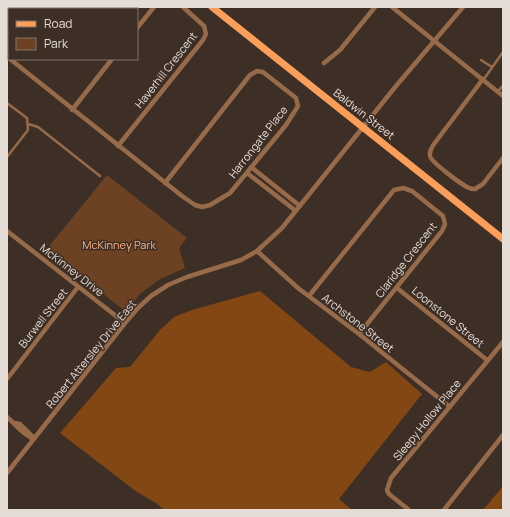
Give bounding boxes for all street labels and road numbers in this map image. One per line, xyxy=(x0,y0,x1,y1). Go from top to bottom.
street label: Haverhill Crescent xyxy=(131,29,200,111)
street label: Baldwin Street xyxy=(331,85,398,142)
street label: Harrongate Place xyxy=(225,102,291,181)
street label: Claridge Crescent xyxy=(371,219,440,300)
street label: McKinney Drive xyxy=(37,240,108,300)
street label: Loonstone Street xyxy=(409,283,488,350)
street label: Burwell Street xyxy=(15,285,71,350)
street label: Archstone Street xyxy=(319,290,397,355)
street label: Robert Attersley Drive East xyxy=(42,296,139,411)
street label: Sleepy Hollow Place xyxy=(389,376,464,463)

